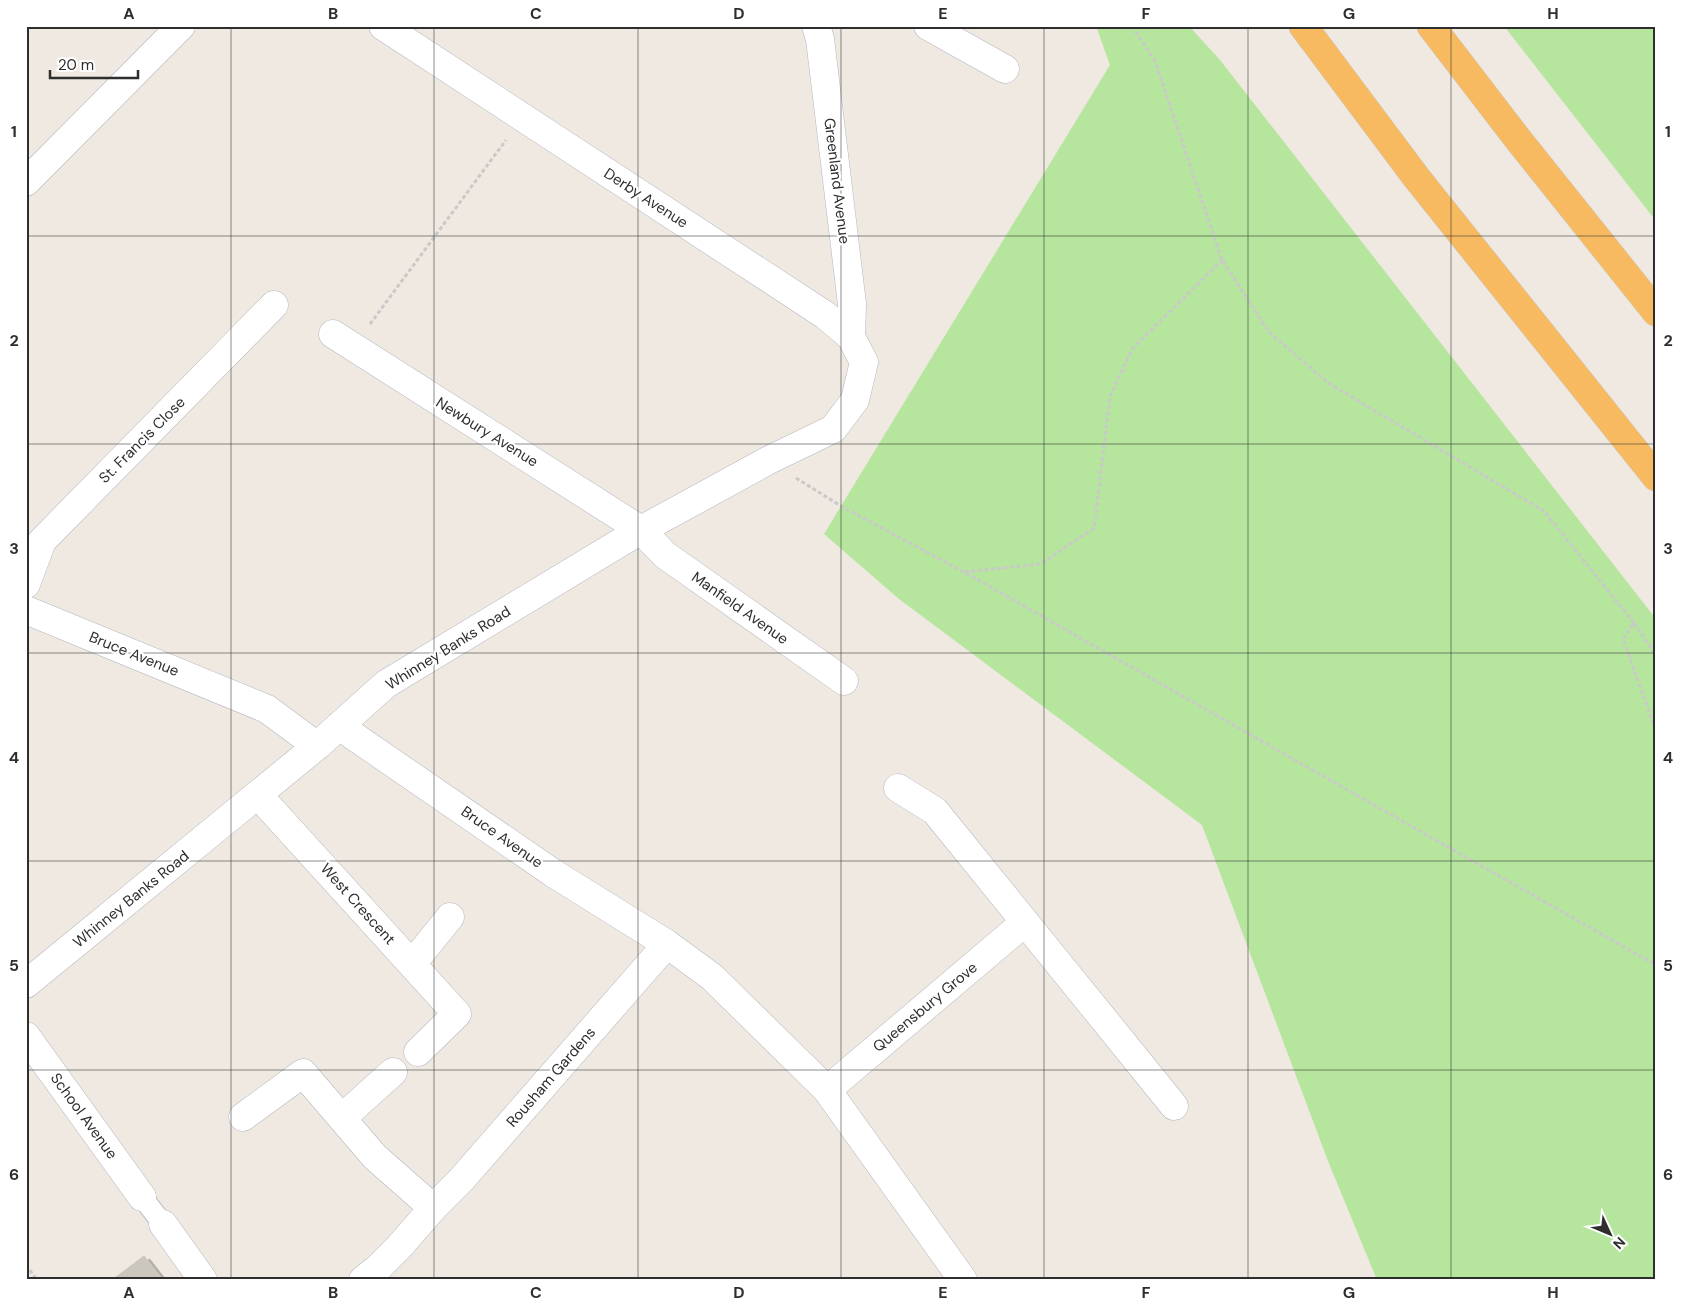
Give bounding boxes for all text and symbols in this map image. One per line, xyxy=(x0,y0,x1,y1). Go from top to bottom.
text: A xyxy=(123,3,135,24)
text: B xyxy=(328,3,338,24)
text: C xyxy=(530,3,542,24)
text: D xyxy=(733,3,745,24)
text: E xyxy=(938,3,948,24)
text: F xyxy=(1142,3,1151,24)
text: G xyxy=(1343,3,1355,24)
text: H xyxy=(1547,3,1559,24)
scale bar xyxy=(50,48,138,80)
text: 20 m xyxy=(58,55,94,75)
street label: Greenland Avenue xyxy=(819,117,855,245)
text: 1 xyxy=(11,121,17,142)
text: 1 xyxy=(1665,121,1671,142)
street label: Derby Avenue xyxy=(600,163,692,233)
text: 2 xyxy=(9,330,19,351)
text: 2 xyxy=(1663,330,1673,351)
street label: St. Francis Close xyxy=(94,392,190,488)
street label: Newbury Avenue xyxy=(432,393,542,471)
text: 3 xyxy=(9,538,19,559)
text: 3 xyxy=(1663,538,1673,559)
street label: Manfield Avenue xyxy=(688,567,792,649)
street label: Whinney Banks Road xyxy=(382,601,514,695)
street label: Bruce Avenue xyxy=(86,627,182,681)
text: 4 xyxy=(9,747,19,768)
text: 4 xyxy=(1663,747,1673,768)
street label: Bruce Avenue xyxy=(457,801,547,873)
street label: Whinney Banks Road xyxy=(69,846,193,952)
street label: West Crescent xyxy=(316,859,400,949)
text: 5 xyxy=(9,955,19,976)
text: 5 xyxy=(1663,955,1673,976)
street label: Queensbury Grove xyxy=(869,957,981,1057)
street label: Rousham Gardens xyxy=(502,1023,600,1131)
street label: School Avenue xyxy=(46,1069,122,1163)
text: 6 xyxy=(9,1164,19,1185)
text: 6 xyxy=(1663,1164,1673,1185)
north arrow xyxy=(1584,1208,1634,1258)
text: N xyxy=(1609,1233,1629,1253)
text: A xyxy=(123,1282,135,1303)
text: B xyxy=(328,1282,338,1303)
text: C xyxy=(530,1282,542,1303)
text: D xyxy=(733,1282,745,1303)
text: E xyxy=(938,1282,948,1303)
text: F xyxy=(1142,1282,1151,1303)
text: G xyxy=(1343,1282,1355,1303)
text: H xyxy=(1547,1282,1559,1303)

